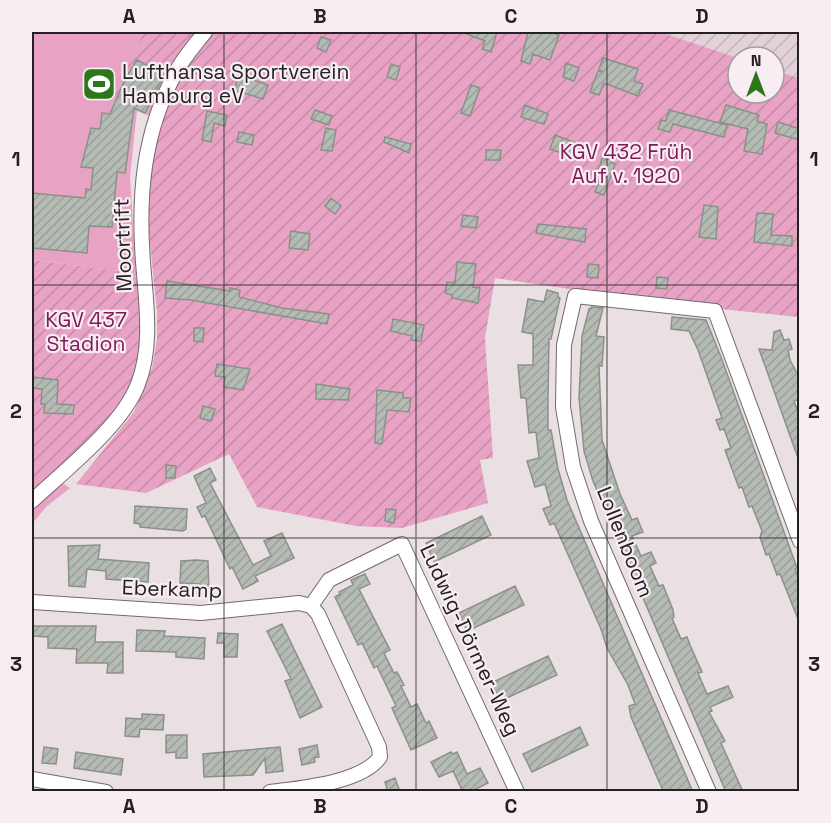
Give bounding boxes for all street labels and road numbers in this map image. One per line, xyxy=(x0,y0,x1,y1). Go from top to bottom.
street label: Moortrift xyxy=(107,198,138,292)
street label: Lollenboom xyxy=(591,482,660,601)
street label: Ludwig-Dörmer-Weg xyxy=(414,540,527,740)
street label: Eberkamp xyxy=(121,573,223,604)

